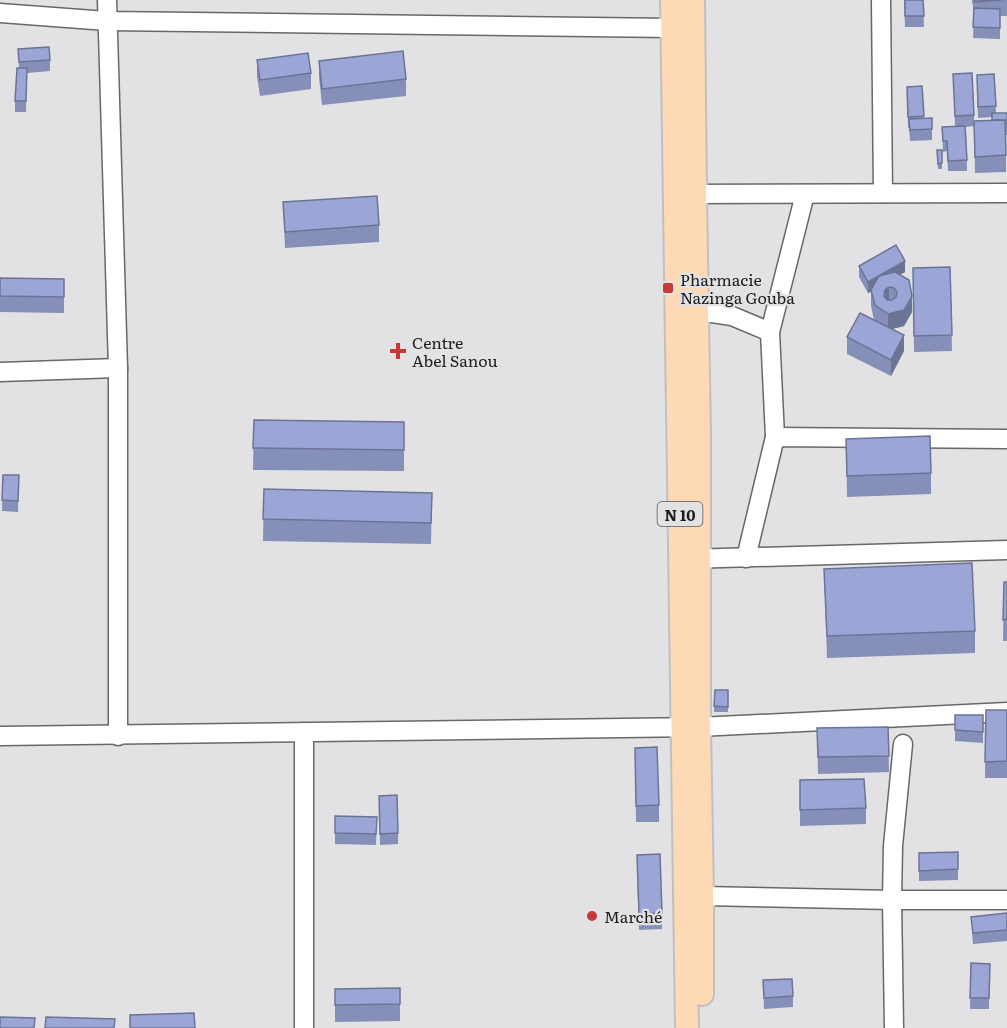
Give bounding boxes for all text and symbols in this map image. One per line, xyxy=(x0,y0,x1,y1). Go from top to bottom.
place label: Pharmacie Nazinga Gouba xyxy=(680,267,795,309)
marker: Pharmacie Nazinga Gouba xyxy=(661,281,675,295)
place label: Centre Abel Sanou xyxy=(412,330,498,372)
marker: Centre Abel Sanou xyxy=(389,342,407,360)
road number: N 10 xyxy=(658,502,702,526)
place label: Marché xyxy=(604,904,662,928)
marker: Marché xyxy=(585,909,599,923)

